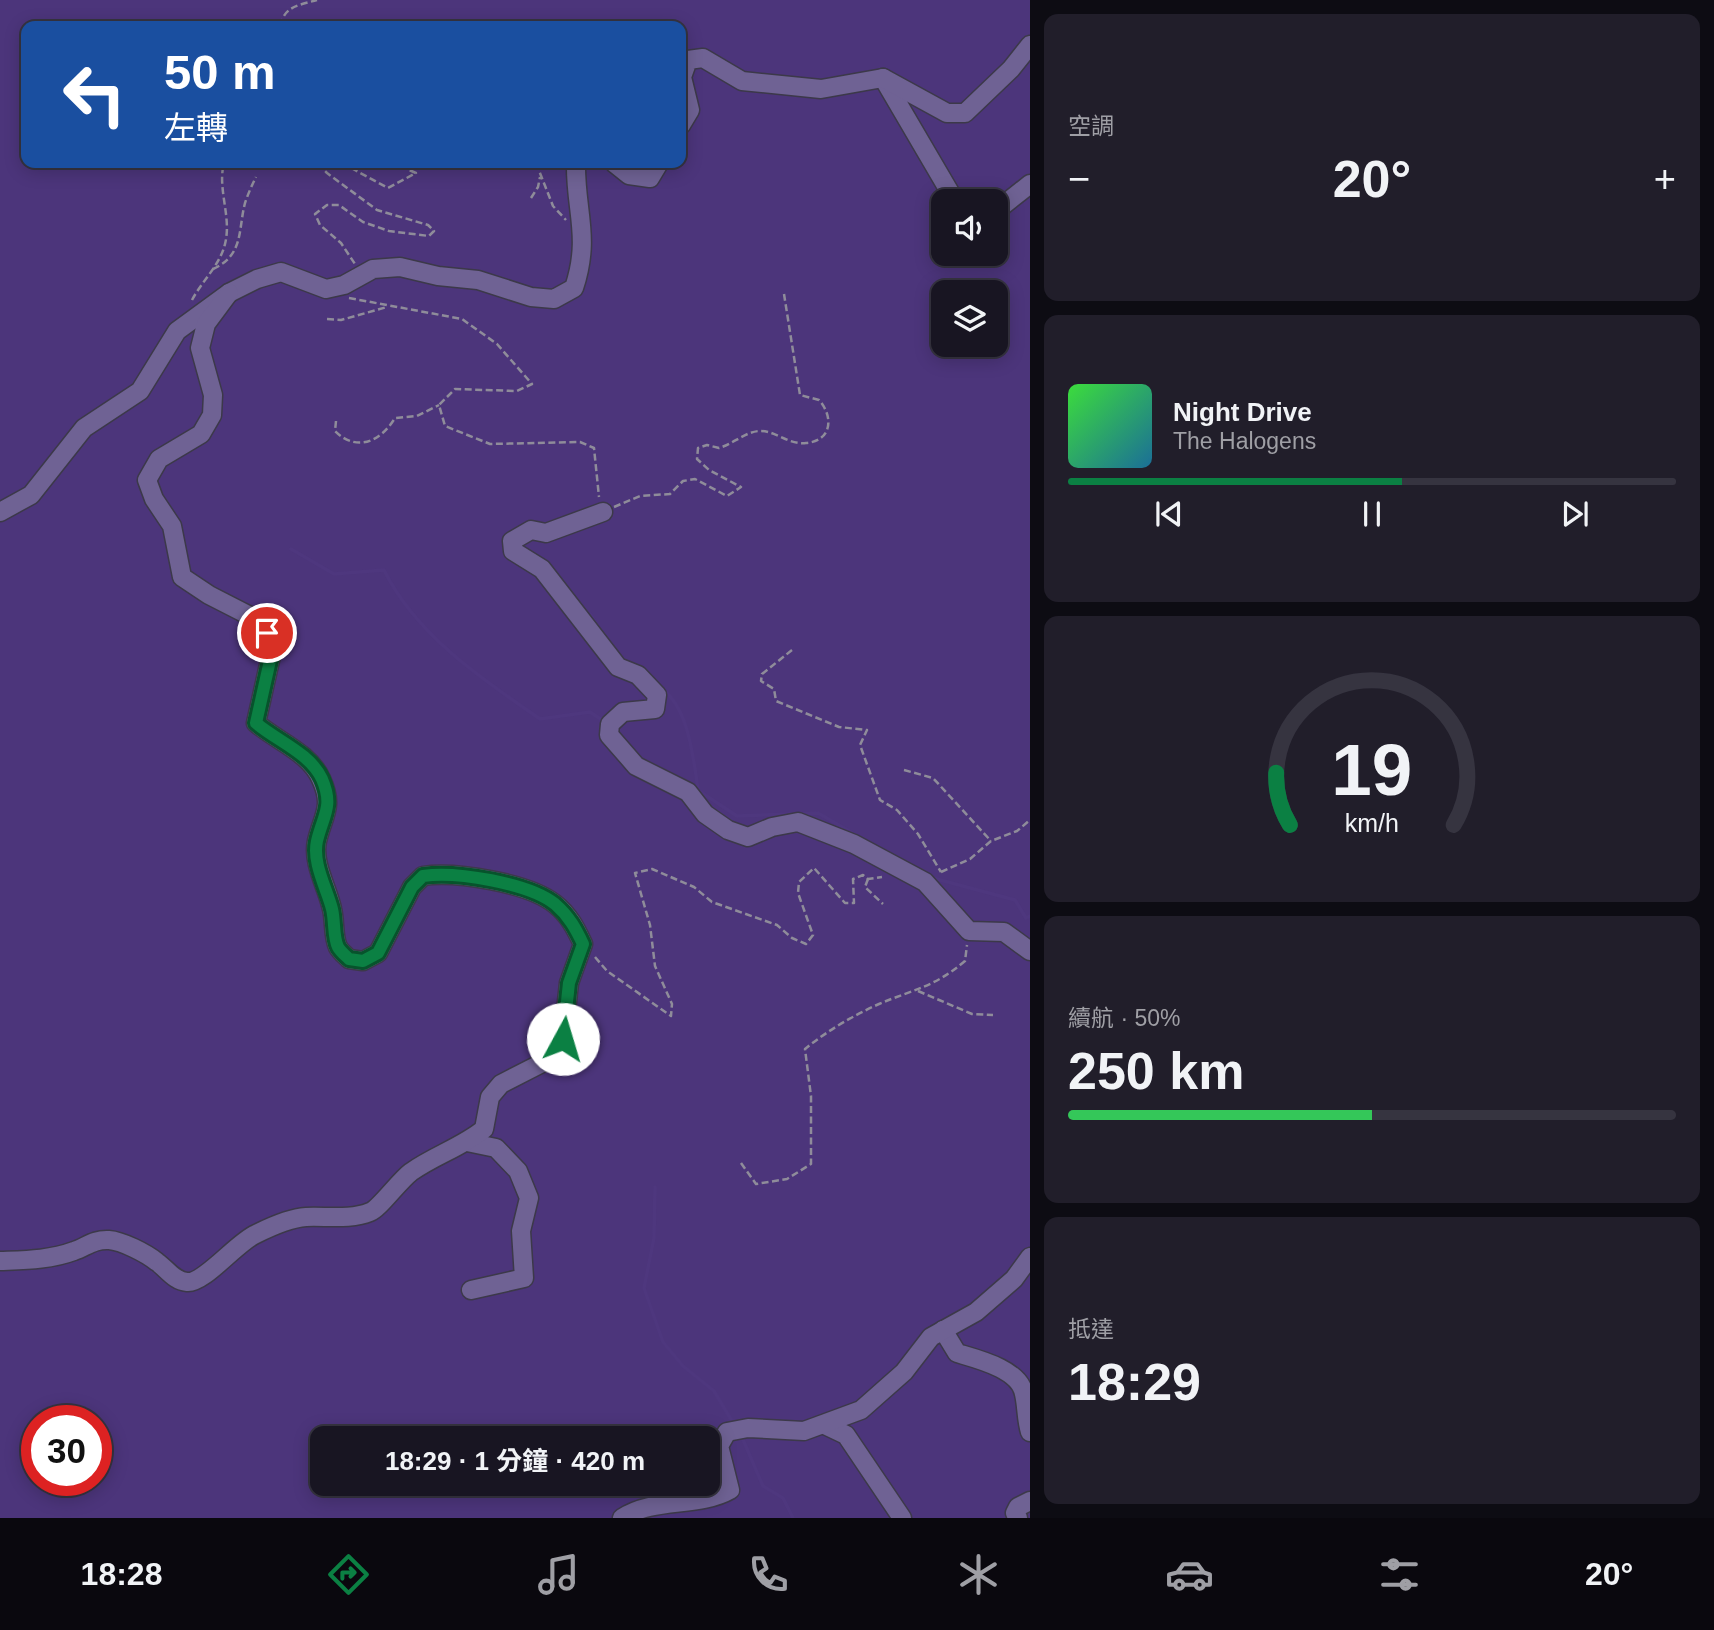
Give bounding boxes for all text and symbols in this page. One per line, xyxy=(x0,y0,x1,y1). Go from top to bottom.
text: 50 m xyxy=(164,45,276,99)
icon: left xyxy=(49,49,140,140)
text: 左轉 xyxy=(164,110,228,146)
text: 空調 xyxy=(1068,113,1114,139)
text: 20° xyxy=(1333,150,1411,208)
text: − xyxy=(1068,158,1090,200)
text: + xyxy=(1654,158,1676,200)
map controls xyxy=(931,189,1008,357)
button: sound xyxy=(931,189,1008,266)
button: layers xyxy=(931,280,1008,357)
text: Night Drive xyxy=(1173,397,1312,427)
text: The Halogens xyxy=(1173,428,1316,454)
icon: previous xyxy=(1150,495,1188,533)
icon: pause xyxy=(1353,495,1391,533)
icon: next xyxy=(1556,495,1594,533)
pin xyxy=(237,603,297,663)
icon: arrive xyxy=(248,614,286,652)
text: 19 xyxy=(1332,729,1412,810)
text: km/h xyxy=(1345,809,1399,837)
position arrow xyxy=(526,1002,600,1076)
text: 續航 · 50% xyxy=(1068,1005,1180,1031)
text: 250 km xyxy=(1068,1042,1244,1100)
text: 抵達 xyxy=(1068,1316,1114,1342)
text: 18:29 xyxy=(1068,1353,1201,1411)
speed limit sign: 30 xyxy=(21,1405,112,1496)
text: 18:29 · 1 分鐘 · 420 m xyxy=(385,1446,645,1476)
icon: directions xyxy=(324,1550,373,1599)
icon: music xyxy=(534,1550,583,1599)
icon: phone xyxy=(744,1550,793,1599)
icon: climate xyxy=(954,1550,1003,1599)
icon: car xyxy=(1165,1550,1214,1599)
icon: filters xyxy=(1375,1550,1424,1599)
text: 18:28 xyxy=(81,1556,162,1592)
text: 20° xyxy=(1585,1556,1633,1592)

